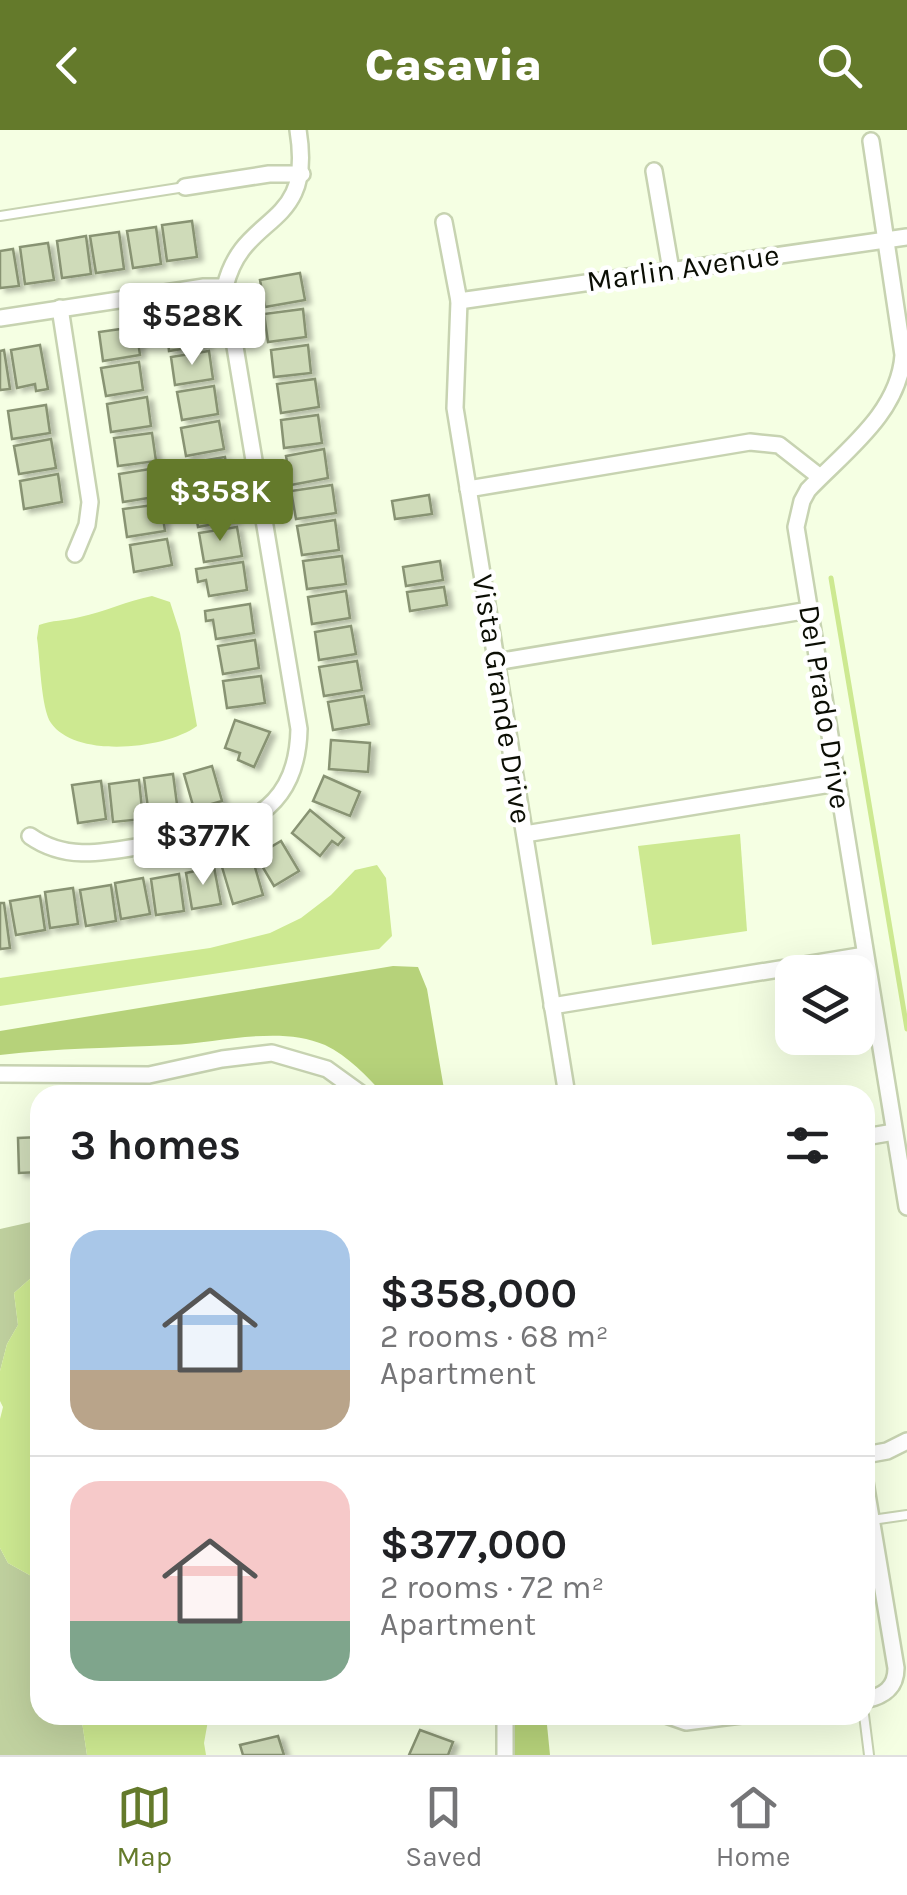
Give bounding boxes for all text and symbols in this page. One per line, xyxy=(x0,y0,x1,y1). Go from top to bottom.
icon: back xyxy=(40,38,95,93)
icon: search xyxy=(812,38,867,93)
text: Casavia xyxy=(365,39,542,91)
street label: Marlin Avenue xyxy=(584,237,782,299)
pin: $528K xyxy=(122,283,262,368)
text: $528K xyxy=(141,297,243,334)
pin: $358K xyxy=(150,459,290,544)
text: $358K xyxy=(169,473,271,510)
street label: Vista Grande Drive xyxy=(465,572,539,826)
street label: Del Prado Drive xyxy=(791,602,859,812)
pin: $377K xyxy=(133,803,273,888)
text: $377K xyxy=(156,817,250,854)
map controls xyxy=(775,955,875,1055)
button: layers xyxy=(775,955,875,1055)
icon: filters xyxy=(780,1118,835,1173)
text: 3 homes xyxy=(70,1120,241,1170)
text: $358,000 xyxy=(380,1268,577,1318)
icon: home xyxy=(150,1270,270,1390)
text: 2 rooms · 68 m² xyxy=(380,1318,609,1355)
text: Apartment xyxy=(380,1355,536,1392)
text: $377,000 xyxy=(380,1519,567,1569)
icon: home xyxy=(150,1521,270,1641)
text: 2 rooms · 72 m² xyxy=(380,1569,604,1606)
text: Apartment xyxy=(380,1606,536,1643)
tab: Map xyxy=(117,1780,172,1873)
tab: Saved xyxy=(405,1780,483,1873)
tab: Home xyxy=(716,1780,790,1873)

